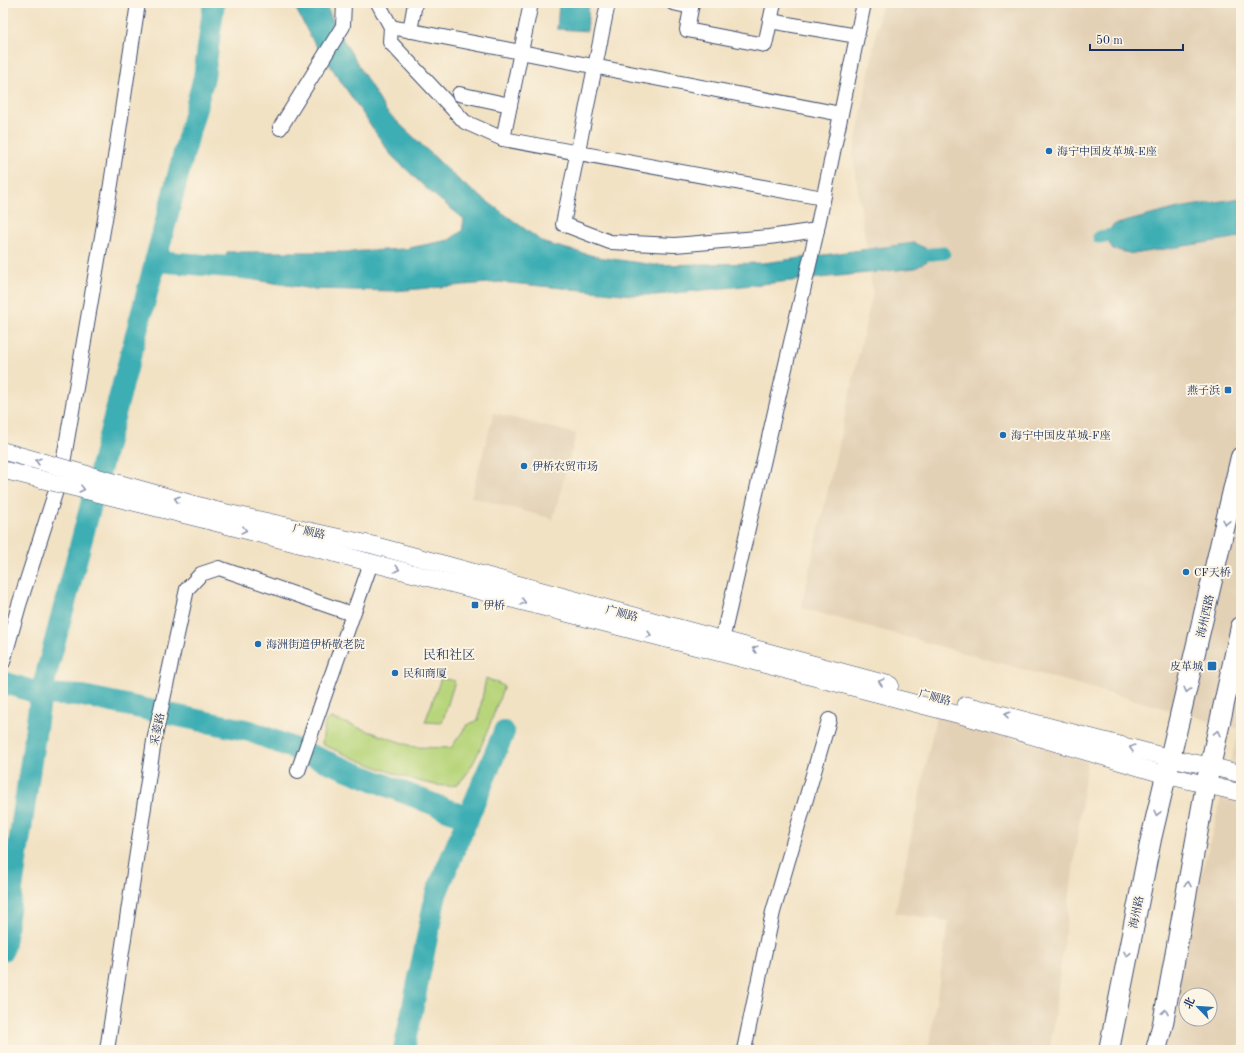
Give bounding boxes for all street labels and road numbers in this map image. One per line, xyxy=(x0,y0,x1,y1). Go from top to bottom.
street label: 广顺路 xyxy=(291,521,326,542)
street label: 海州西路 xyxy=(1194,593,1217,639)
street label: 广顺路 xyxy=(604,603,639,624)
street label: 广顺路 xyxy=(917,687,952,708)
street label: 采菱路 xyxy=(148,712,167,747)
street label: 海州路 xyxy=(1127,895,1146,930)

